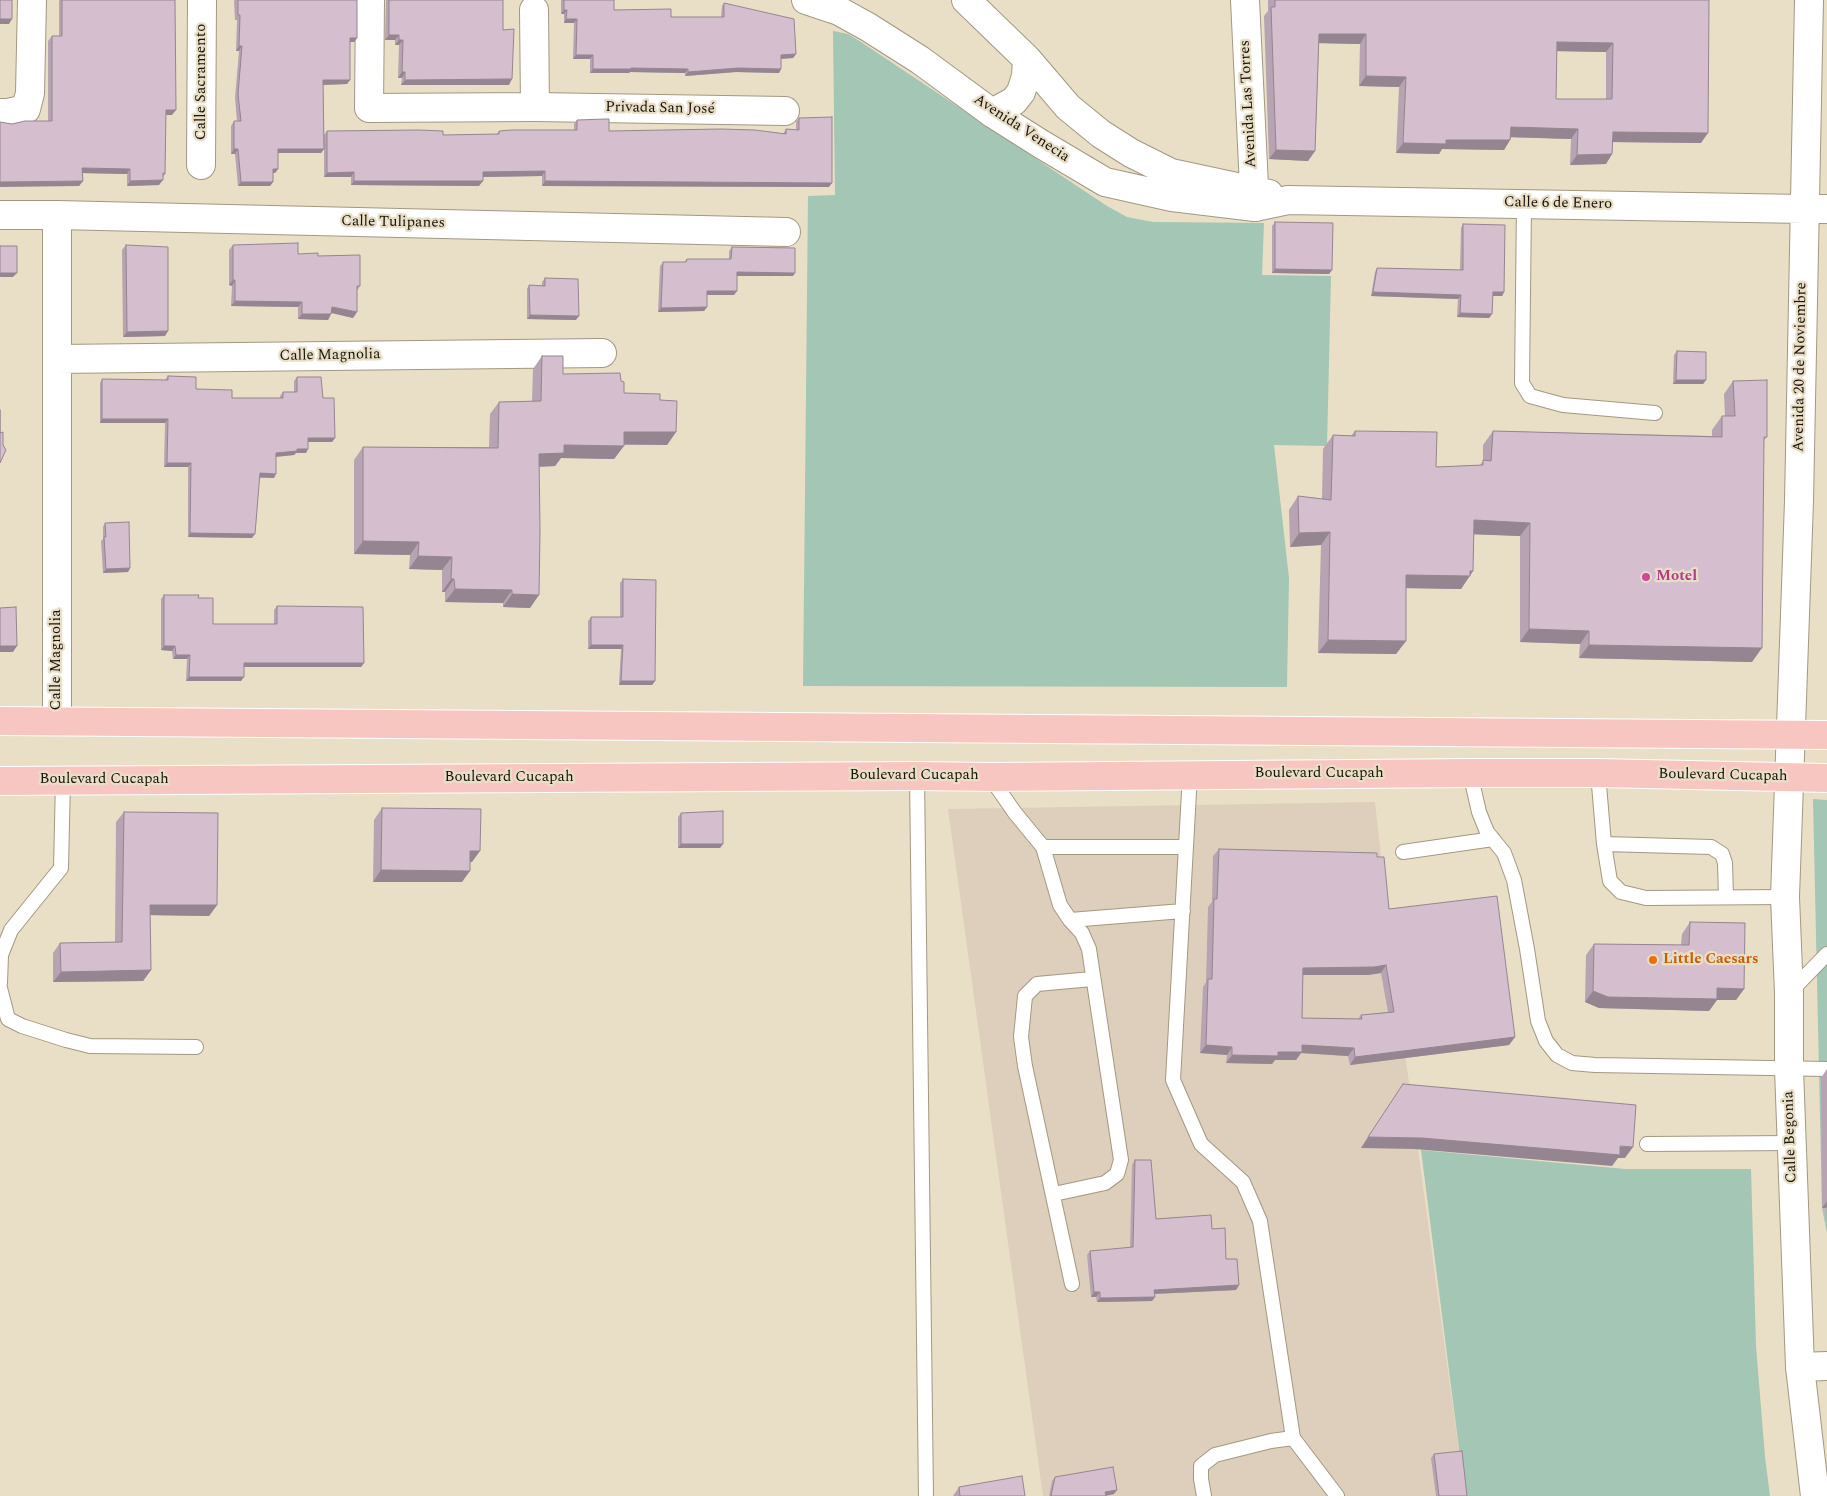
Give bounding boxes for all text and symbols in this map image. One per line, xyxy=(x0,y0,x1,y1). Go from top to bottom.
street label: Calle Sacramento xyxy=(193,24,211,140)
street label: Avenida Las Torres xyxy=(1237,40,1261,168)
street label: Avenida Venecia xyxy=(970,91,1072,167)
street label: Privada San José xyxy=(605,99,715,119)
street label: Calle 6 de Enero xyxy=(1504,194,1612,214)
street label: Calle Tulipanes xyxy=(341,213,445,233)
street label: Avenida 20 de Noviembre xyxy=(1791,282,1811,452)
street label: Calle Magnolia xyxy=(279,346,381,366)
place label: Motel xyxy=(1656,568,1697,586)
marker: Motel xyxy=(1640,571,1652,583)
street label: Calle Magnolia xyxy=(48,610,66,710)
street label: Boulevard Cucapah xyxy=(1254,765,1384,783)
street label: Boulevard Cucapah xyxy=(1658,766,1788,786)
street label: Boulevard Cucapah xyxy=(849,767,979,785)
street label: Boulevard Cucapah xyxy=(444,769,574,787)
street label: Boulevard Cucapah xyxy=(39,771,169,789)
place label: Little Caesars xyxy=(1663,951,1758,969)
marker: Little Caesars xyxy=(1647,954,1659,966)
street label: Calle Begonia xyxy=(1780,1091,1802,1183)

